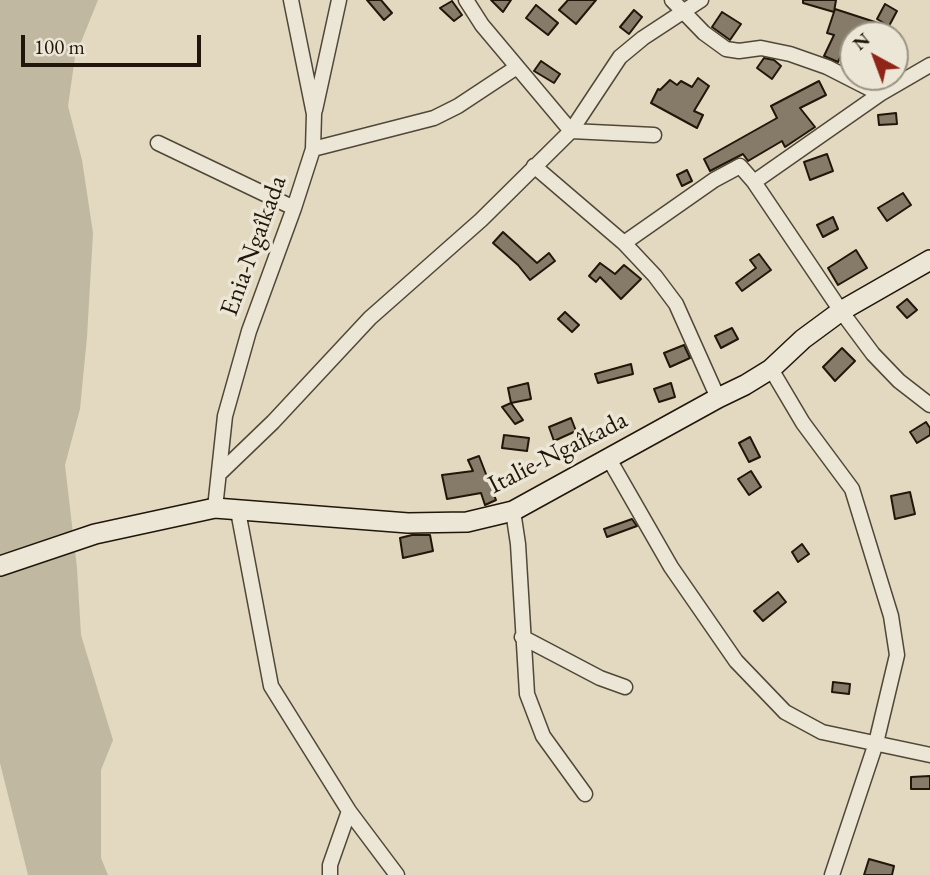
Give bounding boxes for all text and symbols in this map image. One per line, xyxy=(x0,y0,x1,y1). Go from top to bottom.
scale bar xyxy=(24,21,205,65)
north arrow xyxy=(839,21,909,91)
text: N xyxy=(847,27,875,56)
text: 100 m xyxy=(34,33,85,60)
street label: Enia-Ngaîkada xyxy=(214,172,294,320)
street label: Italie-Ngaîkada xyxy=(483,405,633,501)

